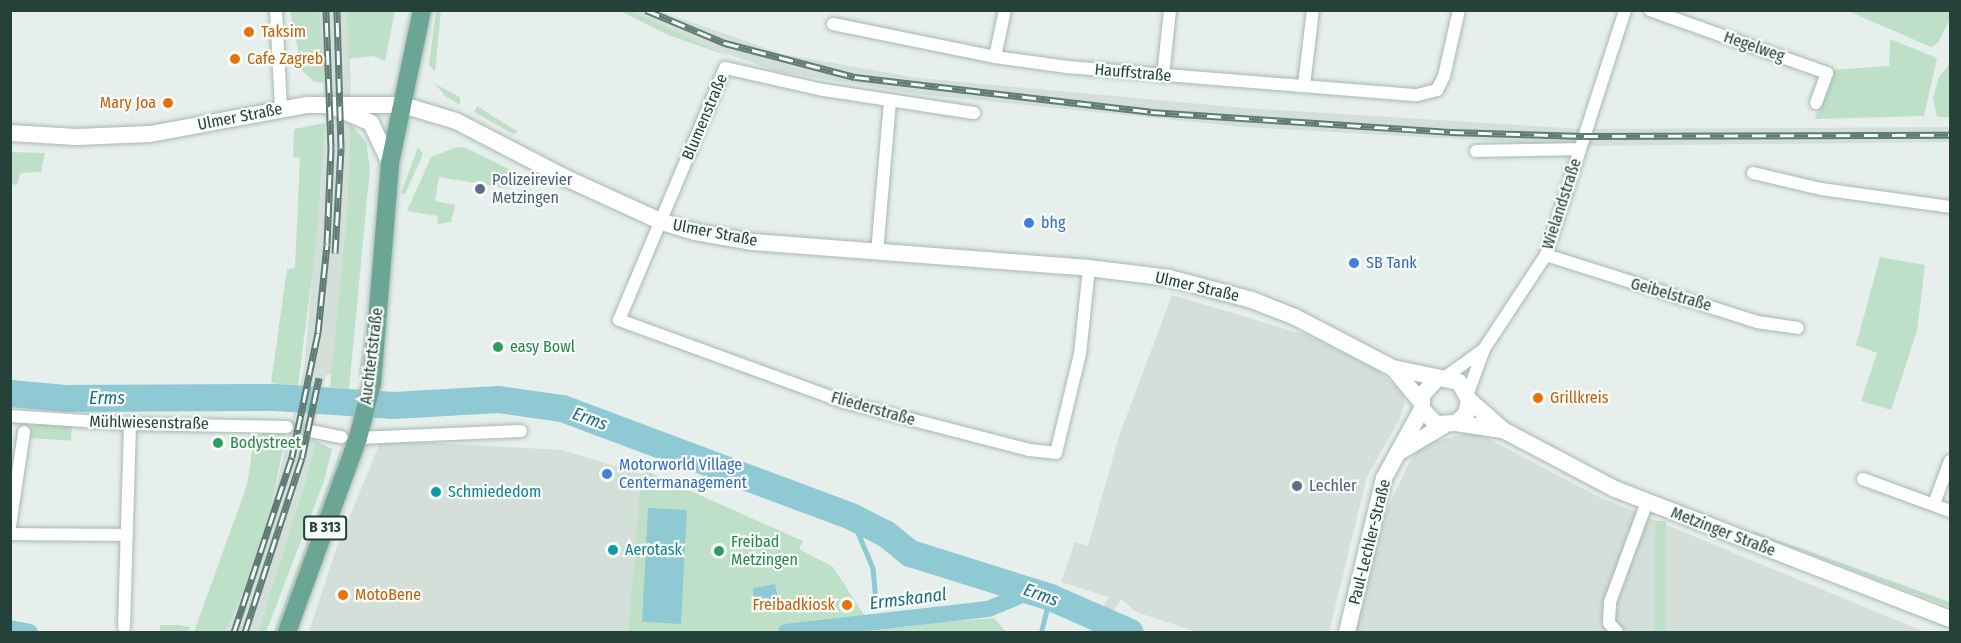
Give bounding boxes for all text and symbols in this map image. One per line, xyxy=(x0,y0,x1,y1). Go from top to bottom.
place label: Taksim xyxy=(261,22,306,42)
marker: Taksim xyxy=(242,25,256,39)
street label: Hegelweg xyxy=(1721,28,1787,66)
place label: Cafe Zagreb xyxy=(247,49,323,69)
marker: Cafe Zagreb xyxy=(228,52,242,66)
street label: Hauffstraße xyxy=(1094,60,1172,86)
street label: Blumenstraße xyxy=(678,71,732,163)
place label: Mary Joa xyxy=(100,93,156,113)
marker: Mary Joa xyxy=(161,96,175,110)
street label: Ulmer Straße xyxy=(196,99,284,135)
street label: Wielandstraße xyxy=(1538,156,1586,252)
place label: Polizeirevier Metzingen xyxy=(492,170,572,208)
marker: Polizeirevier Metzingen xyxy=(473,182,487,196)
place label: bhg xyxy=(1041,213,1065,233)
street label: Ulmer Straße xyxy=(671,215,759,251)
marker: bhg xyxy=(1022,216,1036,230)
place label: SB Tank xyxy=(1366,253,1417,273)
marker: SB Tank xyxy=(1347,256,1361,270)
street label: Ulmer Straße xyxy=(1153,268,1241,306)
street label: Geibelstraße xyxy=(1628,274,1714,316)
street label: Auchtertstraße xyxy=(357,307,387,405)
place label: easy Bowl xyxy=(510,337,575,357)
marker: easy Bowl xyxy=(491,340,505,354)
water label: Erms xyxy=(89,387,125,409)
street label: Fliederstraße xyxy=(829,388,917,430)
place label: Grillkreis xyxy=(1550,388,1609,408)
marker: Grillkreis xyxy=(1531,391,1545,405)
water label: Erms xyxy=(569,403,611,435)
street label: Mühlwiesenstraße xyxy=(89,412,209,434)
place label: Bodystreet xyxy=(230,433,301,453)
marker: Bodystreet xyxy=(211,436,225,450)
place label: Motorworld Village Centermanagement xyxy=(619,455,747,493)
marker: Motorworld Village Centermanagement xyxy=(600,467,614,481)
place label: Lechler xyxy=(1309,476,1357,496)
street label: Paul-Lechler-Straße xyxy=(1345,477,1395,607)
marker: Lechler xyxy=(1290,479,1304,493)
place label: Schmiededom xyxy=(448,482,541,502)
marker: Schmiededom xyxy=(429,485,443,499)
street label: Metzinger Straße xyxy=(1668,503,1778,561)
road number: B 313 xyxy=(302,516,348,540)
place label: Freibad Metzingen xyxy=(731,532,798,570)
place label: Aerotask xyxy=(625,540,682,560)
marker: Aerotask xyxy=(606,543,620,557)
marker: Freibad Metzingen xyxy=(712,544,726,558)
water label: Erms xyxy=(1020,579,1062,611)
water label: Ermskanal xyxy=(868,584,948,614)
place label: MotoBene xyxy=(355,585,421,605)
marker: MotoBene xyxy=(336,588,350,602)
place label: Freibadkiosk xyxy=(753,595,835,615)
marker: Freibadkiosk xyxy=(840,598,854,612)

